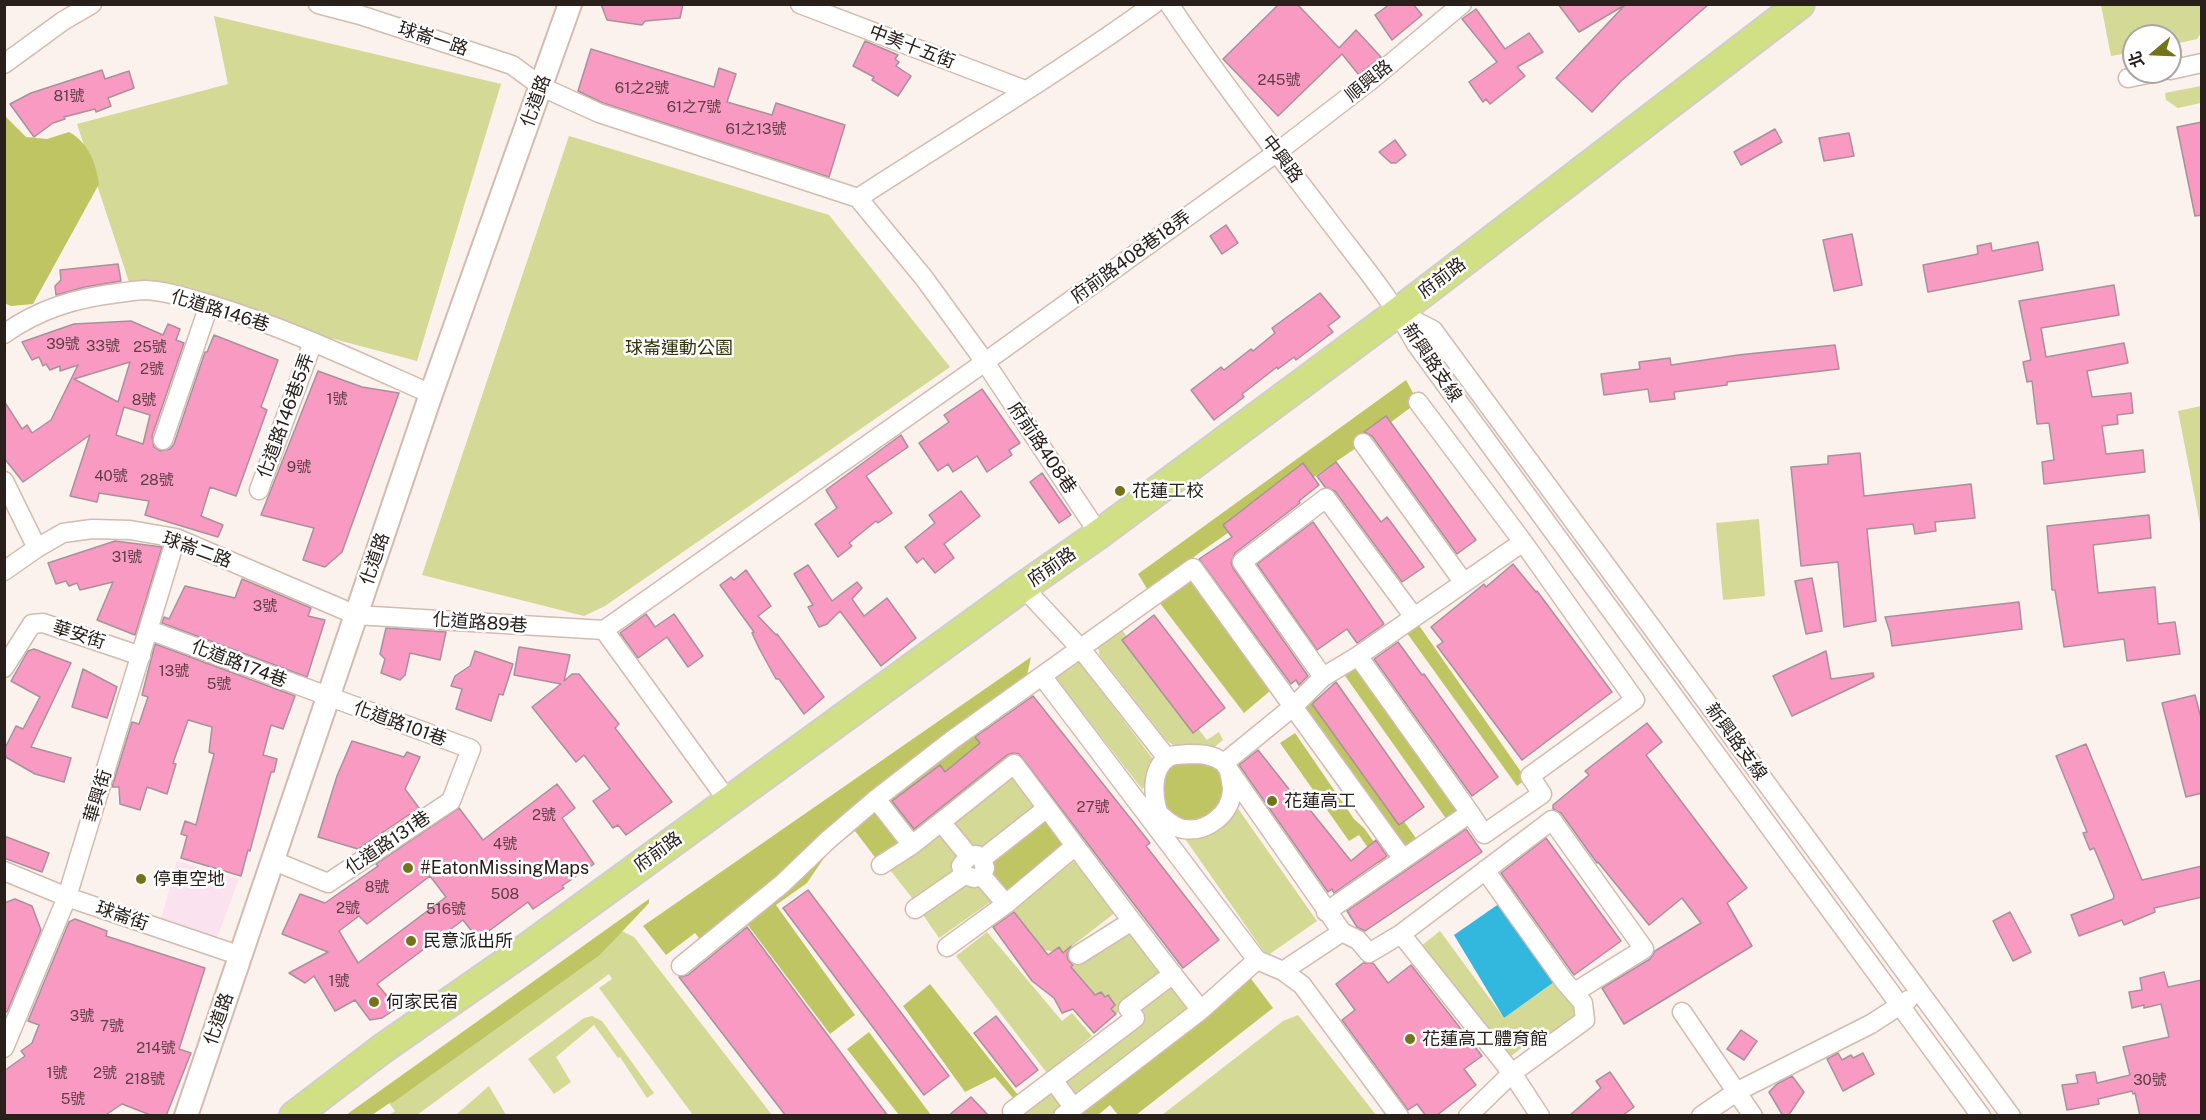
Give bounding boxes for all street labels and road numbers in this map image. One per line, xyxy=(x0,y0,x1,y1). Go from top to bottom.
street label: 球崙一路 xyxy=(395,18,471,60)
street label: 中美十五街 xyxy=(866,21,958,73)
street label: 順興路 xyxy=(1341,56,1397,106)
street label: 化道路 xyxy=(517,72,555,130)
street label: 中興路 xyxy=(1257,131,1307,187)
street label: 府前路408巷18弄 xyxy=(1067,206,1195,308)
street label: 府前路 xyxy=(1414,253,1470,303)
street label: 化道路146巷 xyxy=(168,286,272,336)
street label: 新興路支線 xyxy=(1398,320,1466,406)
street label: 化道路146巷5弄 xyxy=(253,351,319,481)
street label: 府前路408巷 xyxy=(1003,398,1081,498)
street label: 球崙二路 xyxy=(159,528,235,572)
street label: 化道路 xyxy=(356,530,394,588)
street label: 府前路 xyxy=(1024,543,1080,591)
street label: 化道路89巷 xyxy=(432,609,528,637)
street label: 華安街 xyxy=(50,616,108,654)
street label: 化道路174巷 xyxy=(188,636,290,692)
street label: 化道路101巷 xyxy=(350,697,450,751)
street label: 新興路支線 xyxy=(1701,699,1771,785)
street label: 華興街 xyxy=(80,767,116,825)
street label: 化道路131巷 xyxy=(341,807,435,879)
street label: 府前路 xyxy=(630,827,686,877)
street label: 球崙街 xyxy=(93,897,151,935)
street label: 化道路 xyxy=(200,990,238,1048)

